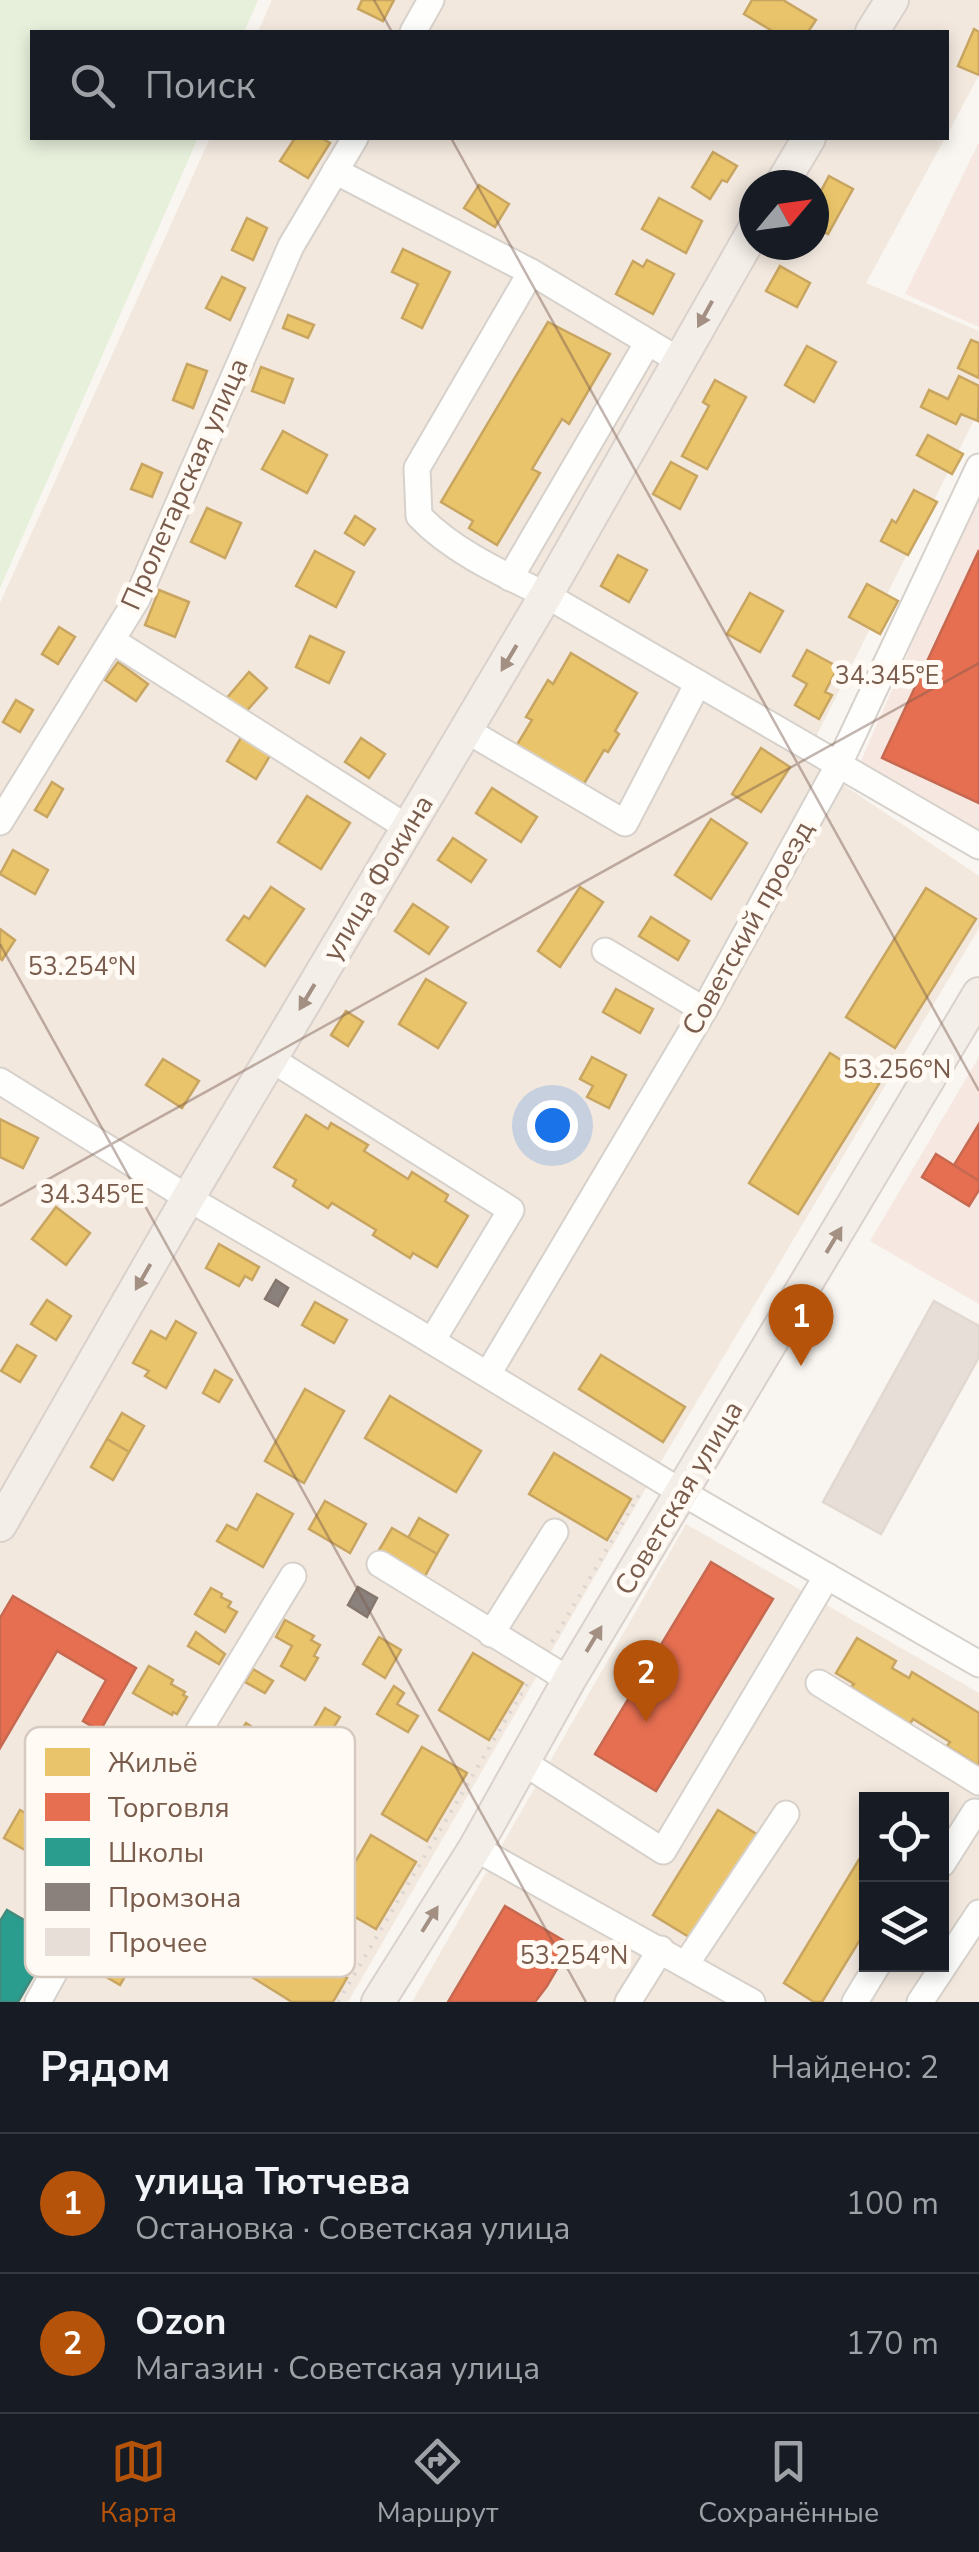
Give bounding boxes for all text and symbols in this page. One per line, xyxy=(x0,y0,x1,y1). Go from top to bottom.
search box xyxy=(30,30,949,140)
icon: search xyxy=(65,58,120,113)
text: Поиск xyxy=(145,60,255,111)
north arrow xyxy=(739,170,829,260)
one-way arrow xyxy=(696,300,713,329)
street label: Пролетарская улица xyxy=(112,352,258,616)
one-way arrow xyxy=(501,643,518,672)
text: 34.345°E xyxy=(835,659,939,693)
street label: улица Фокина xyxy=(313,788,443,968)
street label: Советский проезд xyxy=(673,814,823,1042)
text: 53.254°N xyxy=(28,950,136,984)
one-way arrow xyxy=(299,983,316,1011)
text: 53.256°N xyxy=(843,1053,951,1087)
your location xyxy=(527,1100,578,1151)
text: 34.345°E xyxy=(40,1178,144,1212)
one-way arrow xyxy=(825,1226,842,1254)
one-way arrow xyxy=(134,1263,151,1292)
pin: 1 xyxy=(768,1284,834,1366)
street label: Советская улица xyxy=(606,1394,752,1602)
one-way arrow xyxy=(585,1625,602,1653)
pin: 2 xyxy=(614,1640,678,1722)
legend xyxy=(25,1727,355,1977)
text: Жильё xyxy=(108,1744,198,1782)
text: Торговля xyxy=(108,1789,230,1827)
map controls xyxy=(859,1792,949,1972)
button: locate xyxy=(859,1792,949,1882)
text: Школы xyxy=(108,1834,204,1872)
text: Промзона xyxy=(108,1879,241,1917)
button: layers xyxy=(859,1882,949,1972)
one-way arrow xyxy=(421,1906,439,1933)
text: Прочее xyxy=(108,1924,207,1962)
text: 53.254°N xyxy=(520,1939,628,1973)
text: Рядом xyxy=(40,2039,170,2096)
text: Найдено: 2 xyxy=(771,2046,939,2089)
text: улица Тютчева xyxy=(135,2156,411,2207)
text: 1 xyxy=(63,2182,82,2225)
text: 100 m xyxy=(846,2182,939,2225)
text: Остановка · Советская улица xyxy=(135,2207,571,2250)
text: Ozon xyxy=(135,2296,227,2347)
text: 2 xyxy=(63,2322,82,2365)
text: 170 m xyxy=(846,2322,939,2365)
text: Магазин · Советская улица xyxy=(135,2347,540,2390)
tab: Карта xyxy=(100,2434,177,2532)
tab: Маршрут xyxy=(377,2434,498,2532)
tab: Сохранённые xyxy=(698,2434,879,2532)

